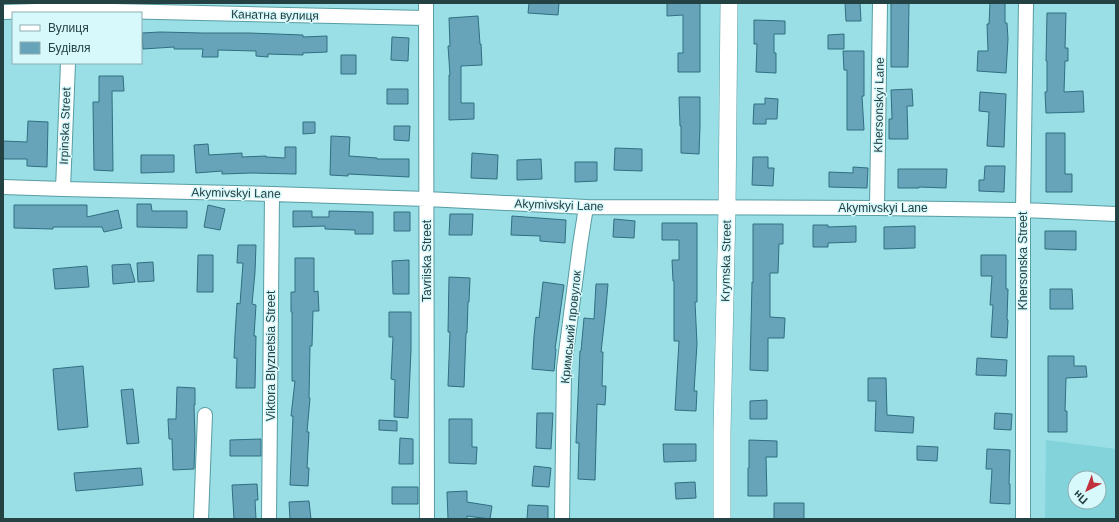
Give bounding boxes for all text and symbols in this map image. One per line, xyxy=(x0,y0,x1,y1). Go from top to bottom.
street label: Канатна вулиця xyxy=(231,7,319,23)
legend xyxy=(12,12,142,64)
text: Вулиця xyxy=(48,21,89,35)
text: Будівля xyxy=(48,41,90,55)
street label: Khersonskyi Lane xyxy=(871,57,887,153)
street label: Irpinska Street xyxy=(57,86,73,165)
street label: Akymivskyi Lane xyxy=(191,185,281,201)
street label: Akymivskyi Lane xyxy=(514,196,604,214)
street label: Akymivskyi Lane xyxy=(838,201,928,215)
street label: Khersonska Street xyxy=(1016,211,1030,310)
street label: Tavriiska Street xyxy=(420,219,434,302)
street label: Krymska Street xyxy=(718,219,734,302)
street label: Кримський провулок xyxy=(558,269,584,384)
street label: Viktora Blyznetsia Street xyxy=(264,290,278,421)
north arrow xyxy=(1067,470,1107,510)
text: Пн xyxy=(1071,488,1090,507)

